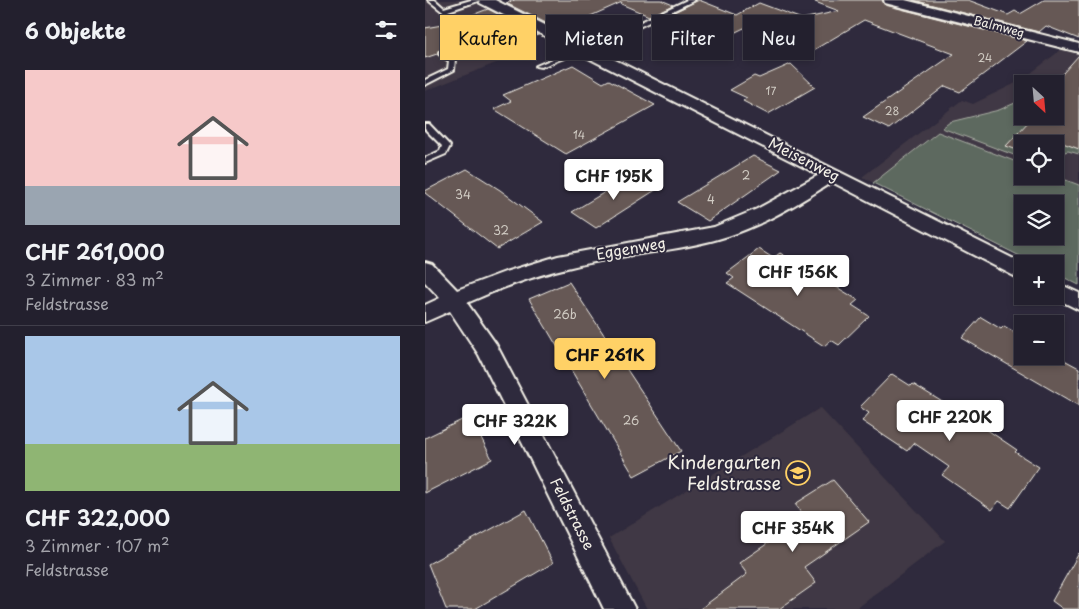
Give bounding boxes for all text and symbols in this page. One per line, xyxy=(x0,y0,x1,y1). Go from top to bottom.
street label: Balmweg xyxy=(972,11,1027,41)
text: 6 Objekte xyxy=(25,14,126,46)
chip: Kaufen xyxy=(440,15,536,60)
chip: Mieten xyxy=(546,15,642,60)
chip: Filter xyxy=(652,15,733,60)
chip: Neu xyxy=(743,15,814,60)
icon: filters xyxy=(372,16,400,44)
house number: 24 xyxy=(978,49,992,66)
north arrow xyxy=(1014,75,1064,125)
map controls xyxy=(1014,75,1064,365)
house number: 17 xyxy=(766,82,777,99)
house number: 28 xyxy=(885,102,899,119)
icon: home xyxy=(168,103,258,193)
house number: 14 xyxy=(573,126,585,143)
street label: Meisenweg xyxy=(765,131,845,187)
button: locate xyxy=(1014,135,1064,185)
pin: CHF 195K xyxy=(562,158,666,201)
text: CHF 195K xyxy=(575,163,653,187)
house number: 2 xyxy=(742,166,750,184)
house number: 34 xyxy=(455,185,471,203)
house number: 4 xyxy=(707,190,715,208)
button: layers xyxy=(1014,195,1064,245)
house number: 32 xyxy=(493,221,509,239)
street label: Eggenweg xyxy=(594,230,667,265)
text: CHF 261,000 xyxy=(25,235,164,267)
pin: CHF 156K xyxy=(746,254,850,297)
button: + xyxy=(1014,255,1064,305)
text: CHF 156K xyxy=(758,259,838,283)
text: 3 Zimmer · 83 m² xyxy=(25,267,164,291)
text: Feldstrasse xyxy=(25,291,109,315)
house number: 26b xyxy=(553,305,577,323)
button: − xyxy=(1014,315,1064,365)
pin: CHF 261K xyxy=(553,338,657,380)
text: CHF 261K xyxy=(565,342,645,366)
icon: home xyxy=(168,368,258,458)
pin: CHF 220K xyxy=(898,400,1002,442)
pin: CHF 322K xyxy=(463,404,567,446)
text: CHF 220K xyxy=(908,404,992,428)
text: CHF 322K xyxy=(473,408,557,432)
house number: 26 xyxy=(623,411,639,429)
place label: Kindergarten Feldstrasse xyxy=(667,448,781,496)
school or university icon: Kindergarten Feldstrasse xyxy=(785,460,811,486)
street label: Feldstrasse xyxy=(545,473,601,554)
text: CHF 322,000 xyxy=(25,501,170,533)
pin: CHF 354K xyxy=(741,510,845,553)
text: CHF 354K xyxy=(752,515,834,539)
text: 3 Zimmer · 107 m² xyxy=(25,533,169,557)
text: Feldstrasse xyxy=(25,557,109,581)

